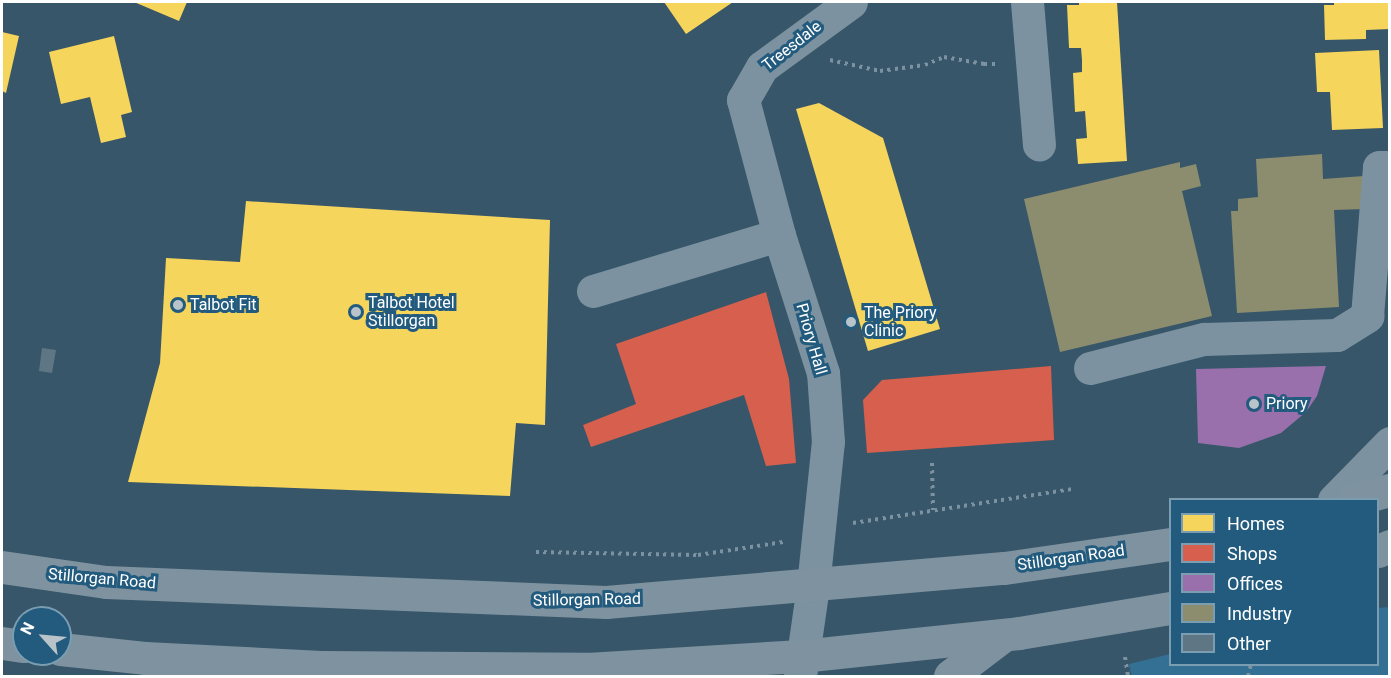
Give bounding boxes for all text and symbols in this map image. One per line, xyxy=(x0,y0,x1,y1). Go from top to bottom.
street label: Treesdale xyxy=(759,17,825,75)
place label: Talbot Hotel Stillorgan xyxy=(368,293,455,331)
place label: Talbot Fit xyxy=(190,295,257,315)
marker: Talbot Fit xyxy=(171,298,185,312)
street label: Priory Hall xyxy=(792,301,830,377)
place label: The Priory Clinic xyxy=(864,303,936,341)
marker: Talbot Hotel Stillorgan xyxy=(349,305,363,319)
marker: The Priory Clinic xyxy=(842,313,860,331)
place label: Priory xyxy=(1266,394,1308,414)
marker: Priory xyxy=(1247,397,1261,411)
legend xyxy=(1169,498,1379,666)
text: Homes xyxy=(1227,513,1285,534)
street label: Stillorgan Road xyxy=(1016,541,1126,575)
text: Shops xyxy=(1227,543,1277,564)
street label: Stillorgan Road xyxy=(47,565,157,593)
text: Offices xyxy=(1227,573,1283,594)
street label: Stillorgan Road xyxy=(533,589,641,611)
text: Industry xyxy=(1227,603,1292,624)
north arrow xyxy=(12,606,72,666)
text: N xyxy=(16,619,38,638)
text: Other xyxy=(1227,633,1271,654)

